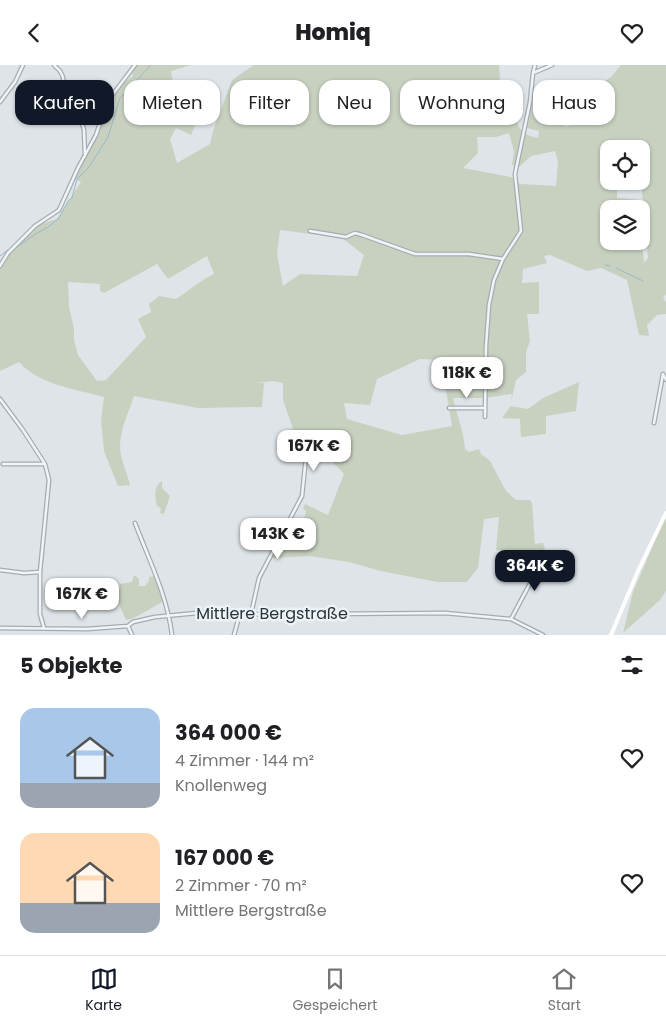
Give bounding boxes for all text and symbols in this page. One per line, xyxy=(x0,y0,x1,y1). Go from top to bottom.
text: Homiq xyxy=(295,17,371,48)
icon: back xyxy=(20,19,48,47)
icon: heart xyxy=(618,19,646,47)
chip: Kaufen xyxy=(15,80,114,125)
chip: Mieten xyxy=(124,80,220,125)
chip: Filter xyxy=(230,80,309,125)
chip: Neu xyxy=(319,80,390,125)
chip: Wohnung xyxy=(400,80,523,125)
chip: Haus xyxy=(533,80,615,125)
map controls xyxy=(600,140,650,250)
button: locate xyxy=(600,140,650,190)
button: layers xyxy=(600,200,650,250)
pin: 118K € xyxy=(426,357,508,399)
text: 118K € xyxy=(442,361,492,384)
pin: 167K € xyxy=(273,429,355,472)
text: 167K € xyxy=(288,434,340,457)
pin: 143K € xyxy=(237,517,319,560)
text: 143K € xyxy=(251,522,305,545)
pin: 364K € xyxy=(494,549,576,592)
text: 364K € xyxy=(506,554,564,577)
pin: 167K € xyxy=(41,577,123,620)
text: 167K € xyxy=(56,582,108,605)
street label: Mittlere Bergstraße xyxy=(196,602,348,625)
text: 5 Objekte xyxy=(20,651,122,680)
icon: filters xyxy=(618,651,646,679)
text: 364 000 € xyxy=(175,718,282,747)
icon: home xyxy=(60,728,120,788)
icon: heart xyxy=(618,744,646,772)
text: 4 Zimmer · 144 m² xyxy=(175,749,314,772)
text: Knollenweg xyxy=(175,774,267,797)
text: 167 000 € xyxy=(175,843,274,872)
icon: home xyxy=(60,853,120,913)
icon: heart xyxy=(618,869,646,897)
text: 2 Zimmer · 70 m² xyxy=(175,874,307,897)
text: Mittlere Bergstraße xyxy=(175,899,327,922)
tab: Karte xyxy=(85,965,122,1016)
tab: Gespeichert xyxy=(292,965,377,1016)
tab: Start xyxy=(548,965,581,1016)

